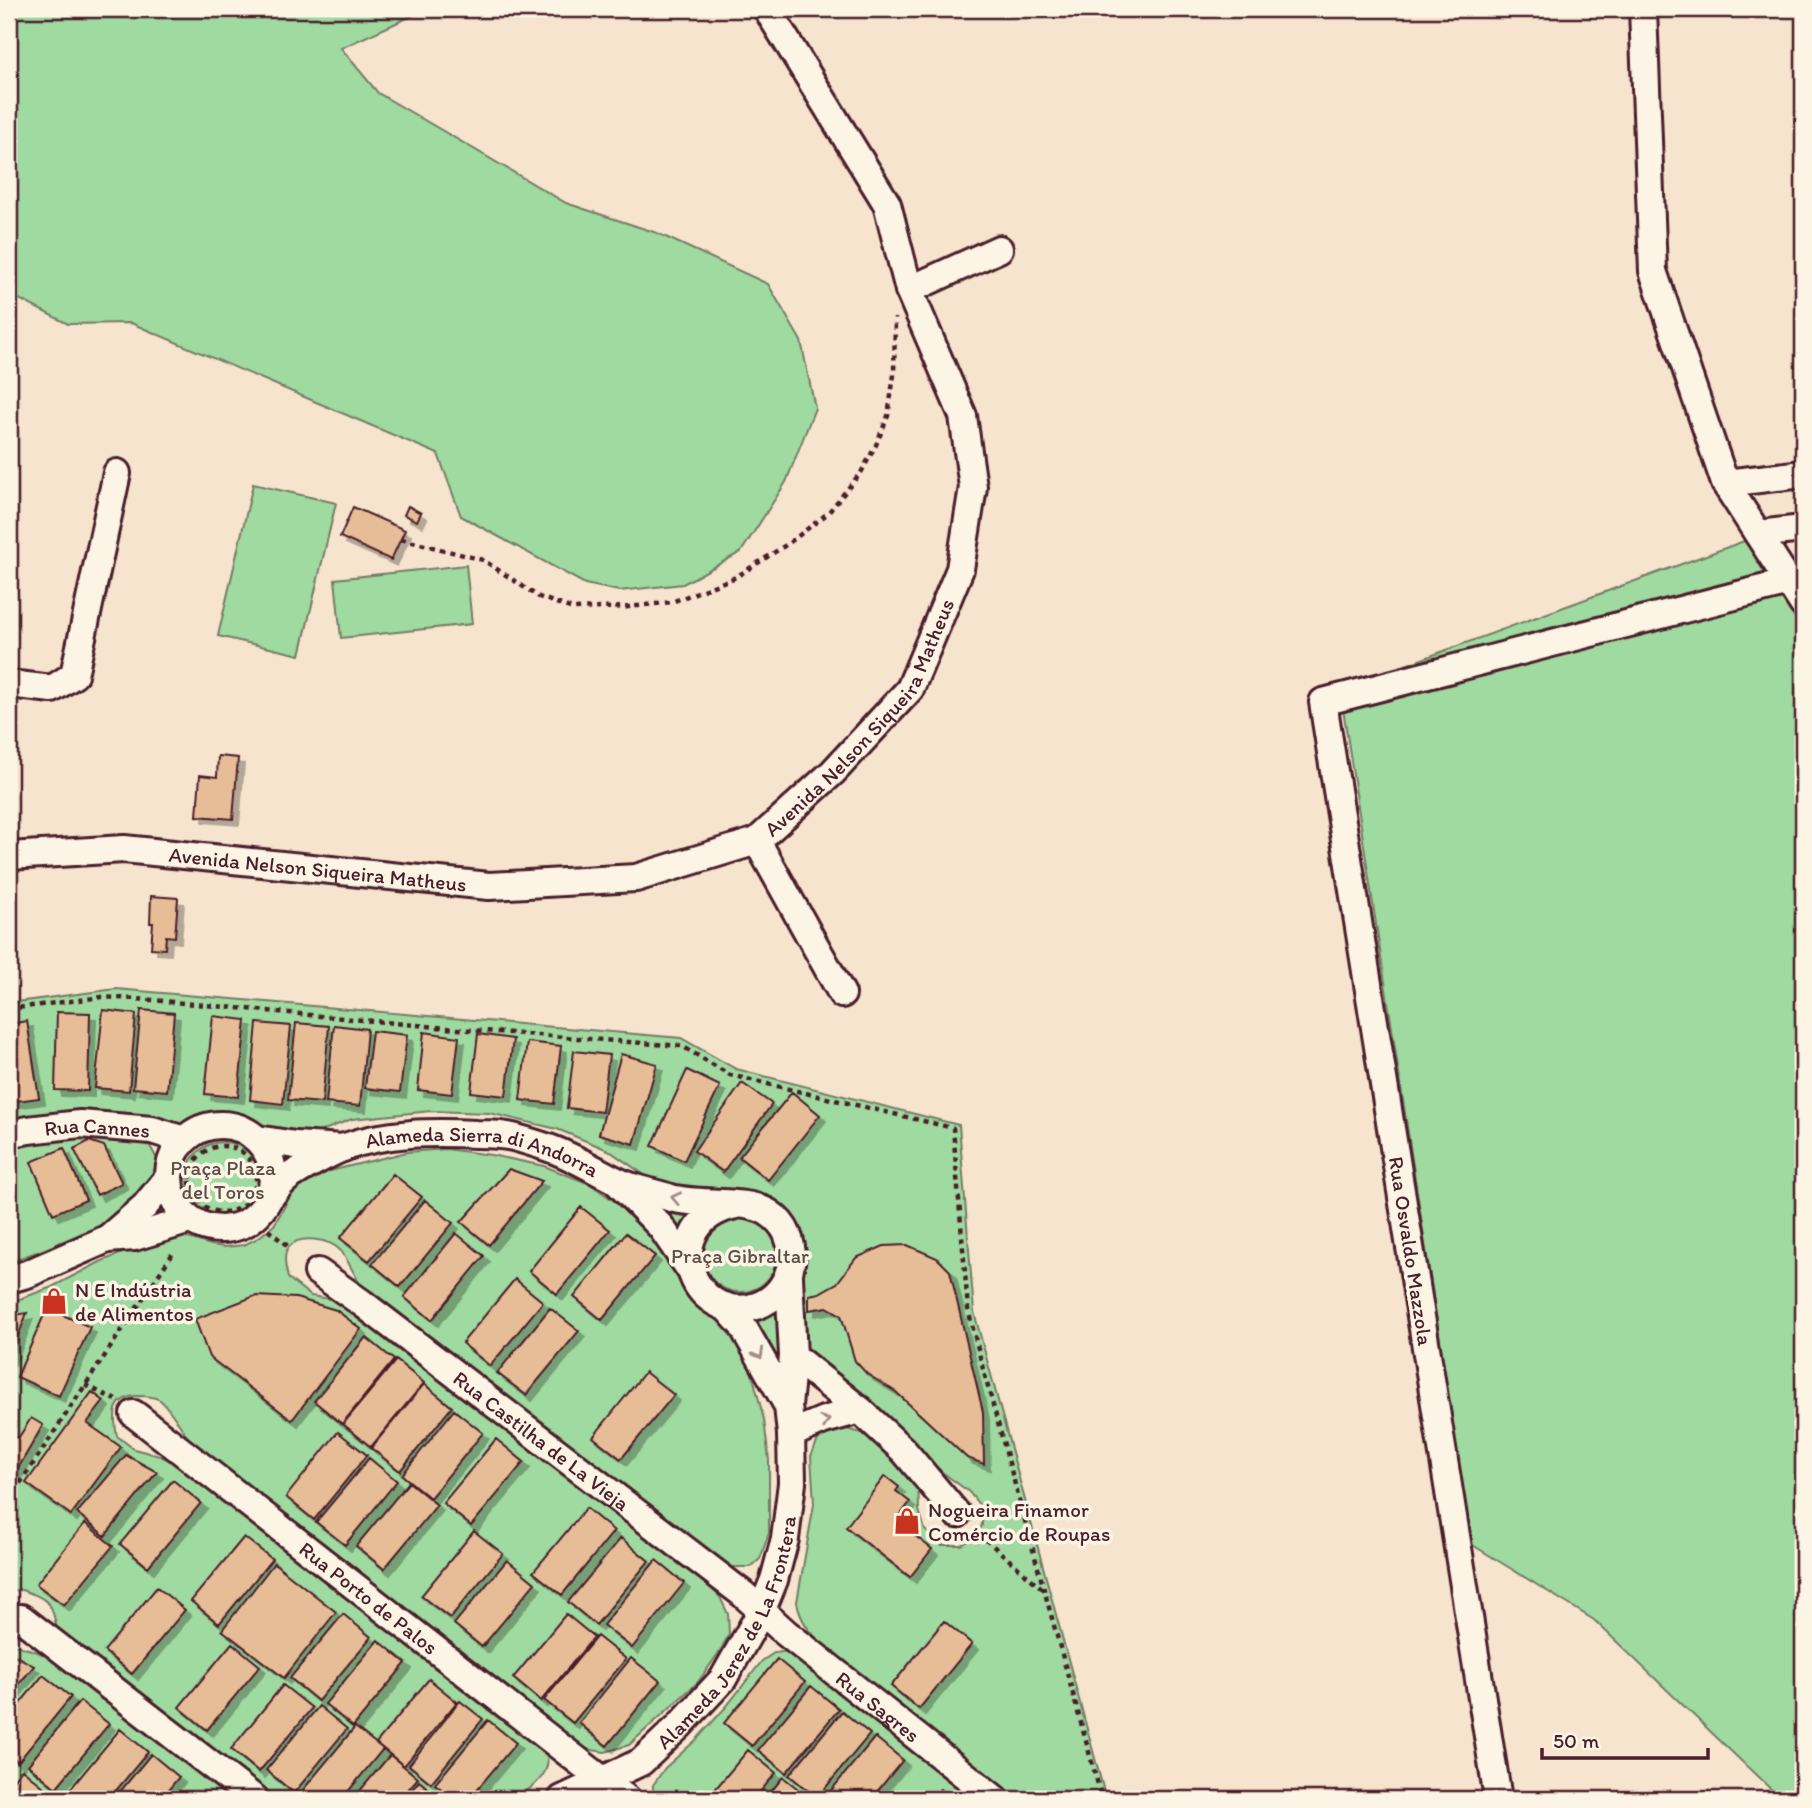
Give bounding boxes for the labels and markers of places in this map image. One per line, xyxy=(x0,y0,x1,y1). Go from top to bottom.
place label: N E Indústria de Alimentos xyxy=(75,1277,194,1326)
shop icon: N E Indústria de Alimentos xyxy=(39,1286,69,1316)
place label: Nogueira Finamor Comércio de Roupas xyxy=(928,1497,1110,1546)
shop icon: Nogueira Finamor Comércio de Roupas xyxy=(892,1506,922,1536)

